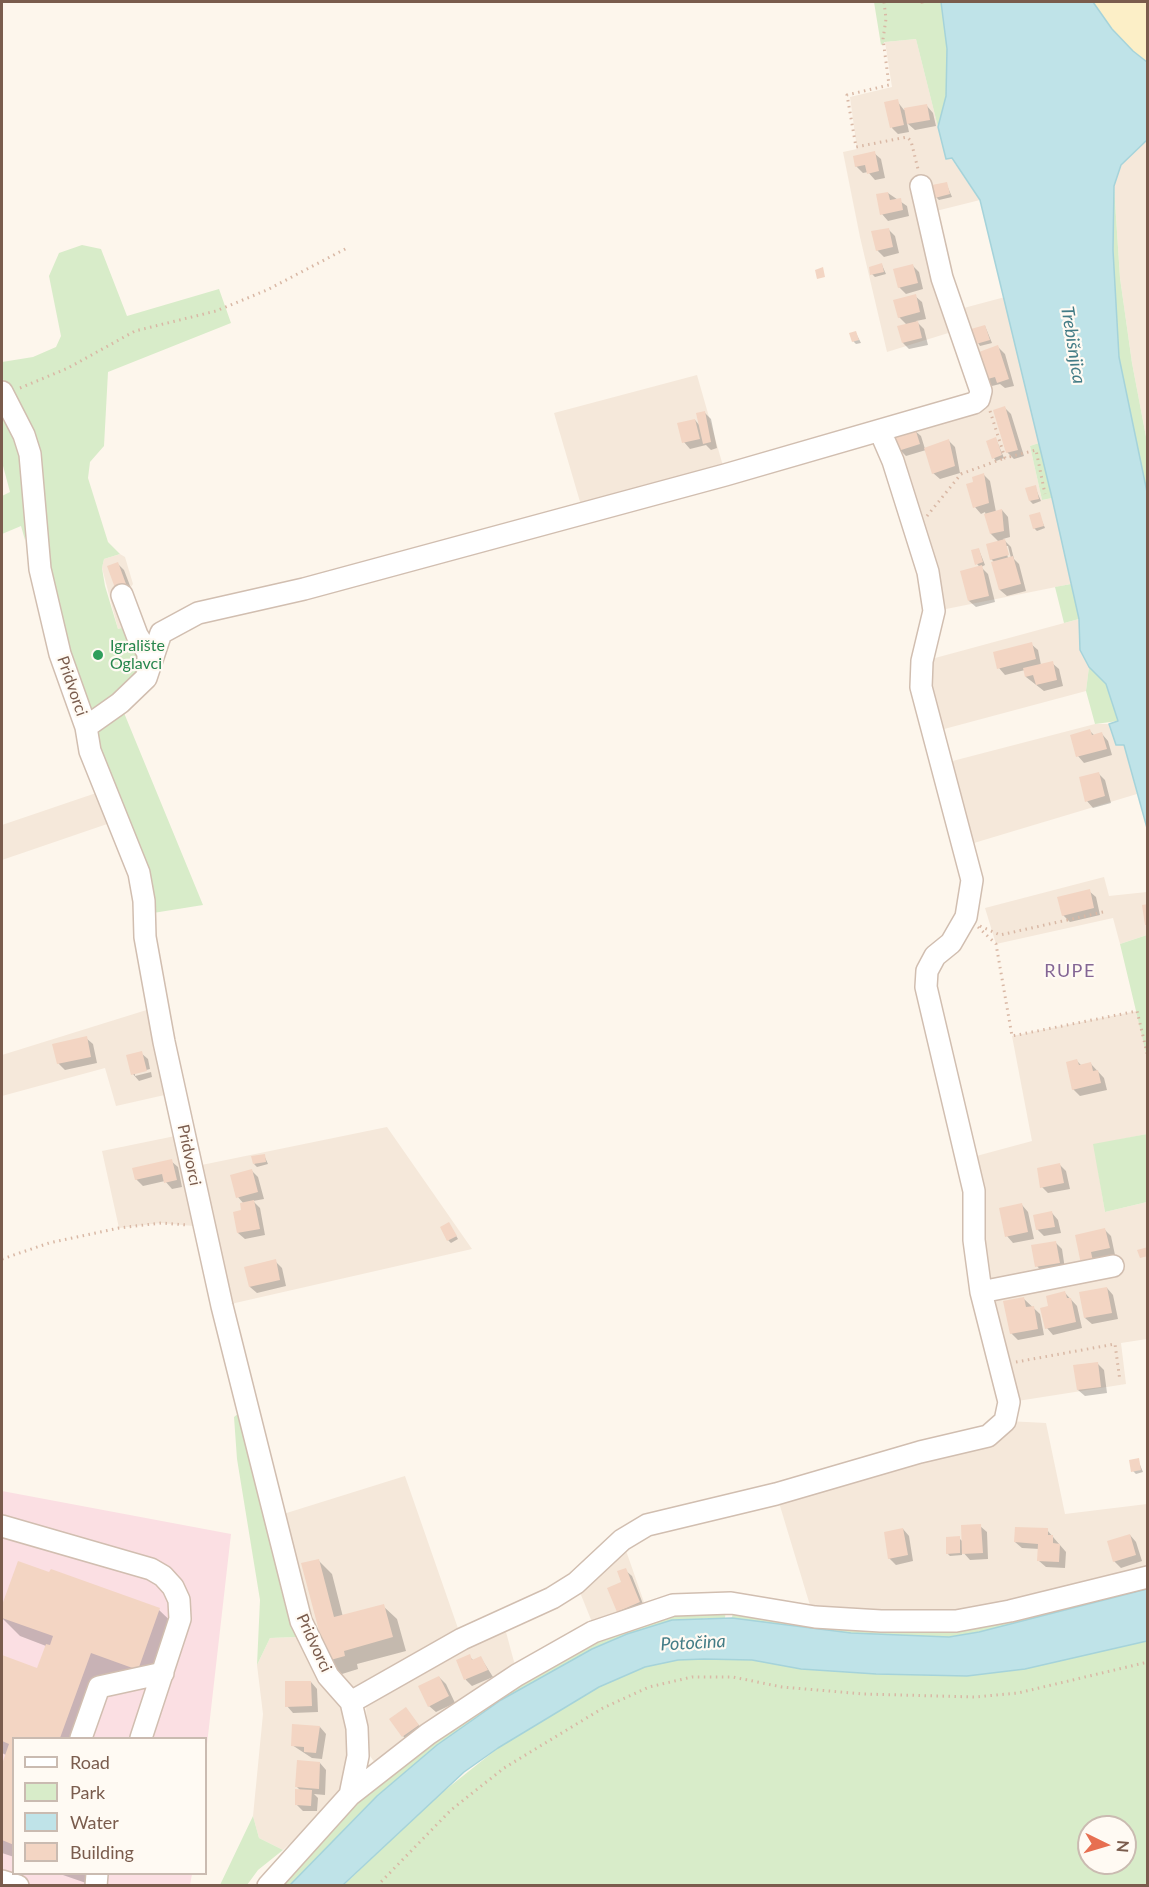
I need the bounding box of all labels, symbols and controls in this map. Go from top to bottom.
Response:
water label: Trebišnjica [1056,305,1090,385]
place label: Igralište Oglavci [110,636,165,674]
marker: Igralište Oglavci [91,648,105,662]
street label: Pridvorci [53,653,91,719]
district label: RUPE [1044,960,1096,982]
street label: Pridvorci [173,1123,205,1187]
street label: Pridvorci [292,1611,336,1675]
water label: Potočina [660,1631,726,1655]
legend [12,1737,207,1875]
text: Road [70,1751,110,1773]
text: Park [70,1781,105,1803]
text: Water [70,1811,119,1833]
north arrow [1077,1815,1137,1875]
text: N [1113,1839,1133,1853]
text: Building [70,1841,134,1863]

